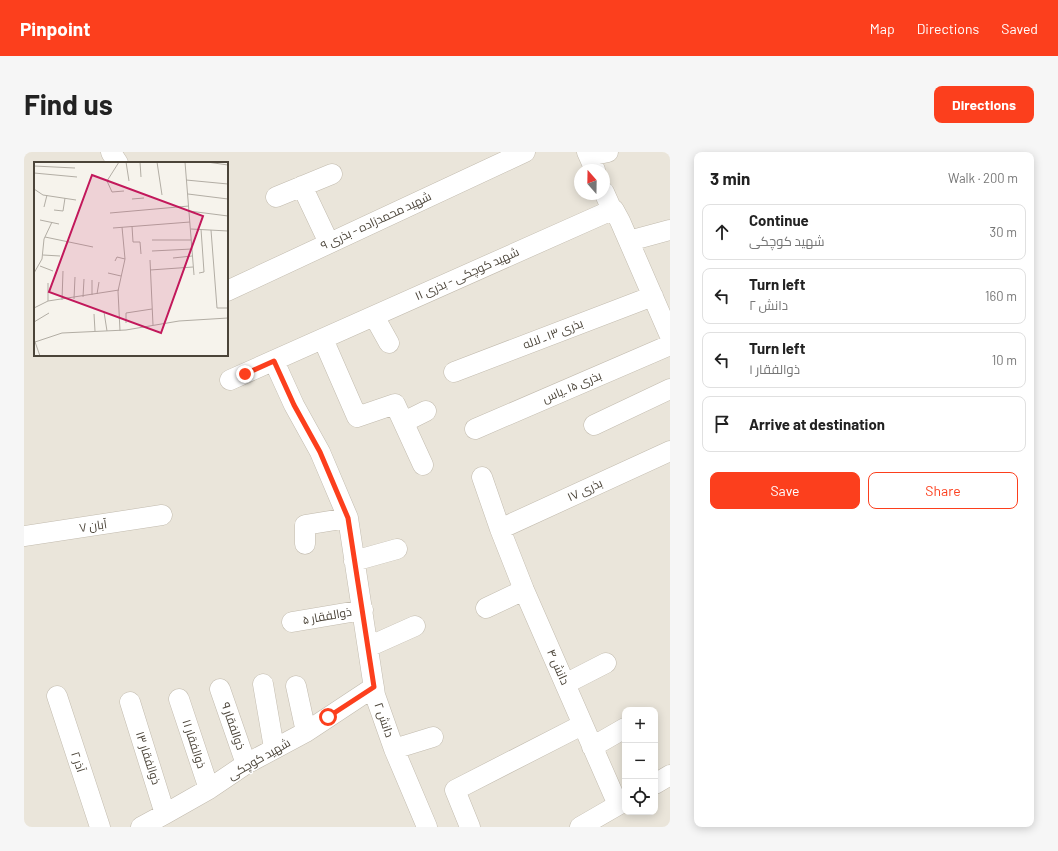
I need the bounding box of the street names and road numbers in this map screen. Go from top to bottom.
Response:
street label: شهید محمدزاده - بذری ۹ [318,188,434,253]
street label: شهید کوچکی - بذری ۱۱ [412,244,522,305]
street label: بذری ۱۳ ـ لاله [520,315,585,352]
street label: بذری ۱۵ ـ‌یاس [540,367,604,406]
street label: بذری ۱۷ [565,475,605,504]
street label: آبان ۷ [78,516,109,535]
street label: ذوالفقار ۵ [301,604,353,627]
street label: دانش ۴ [544,647,573,687]
street label: ذوالفقار ۹ [218,700,249,752]
street label: دانش ۲ [372,700,397,739]
street label: ذوالفقار ۱۱ [180,717,210,770]
street label: ذوالفقار ۱۳ [133,729,164,787]
street label: شهید کوچکی [225,735,294,784]
street label: آذر ۲ [68,750,89,775]

